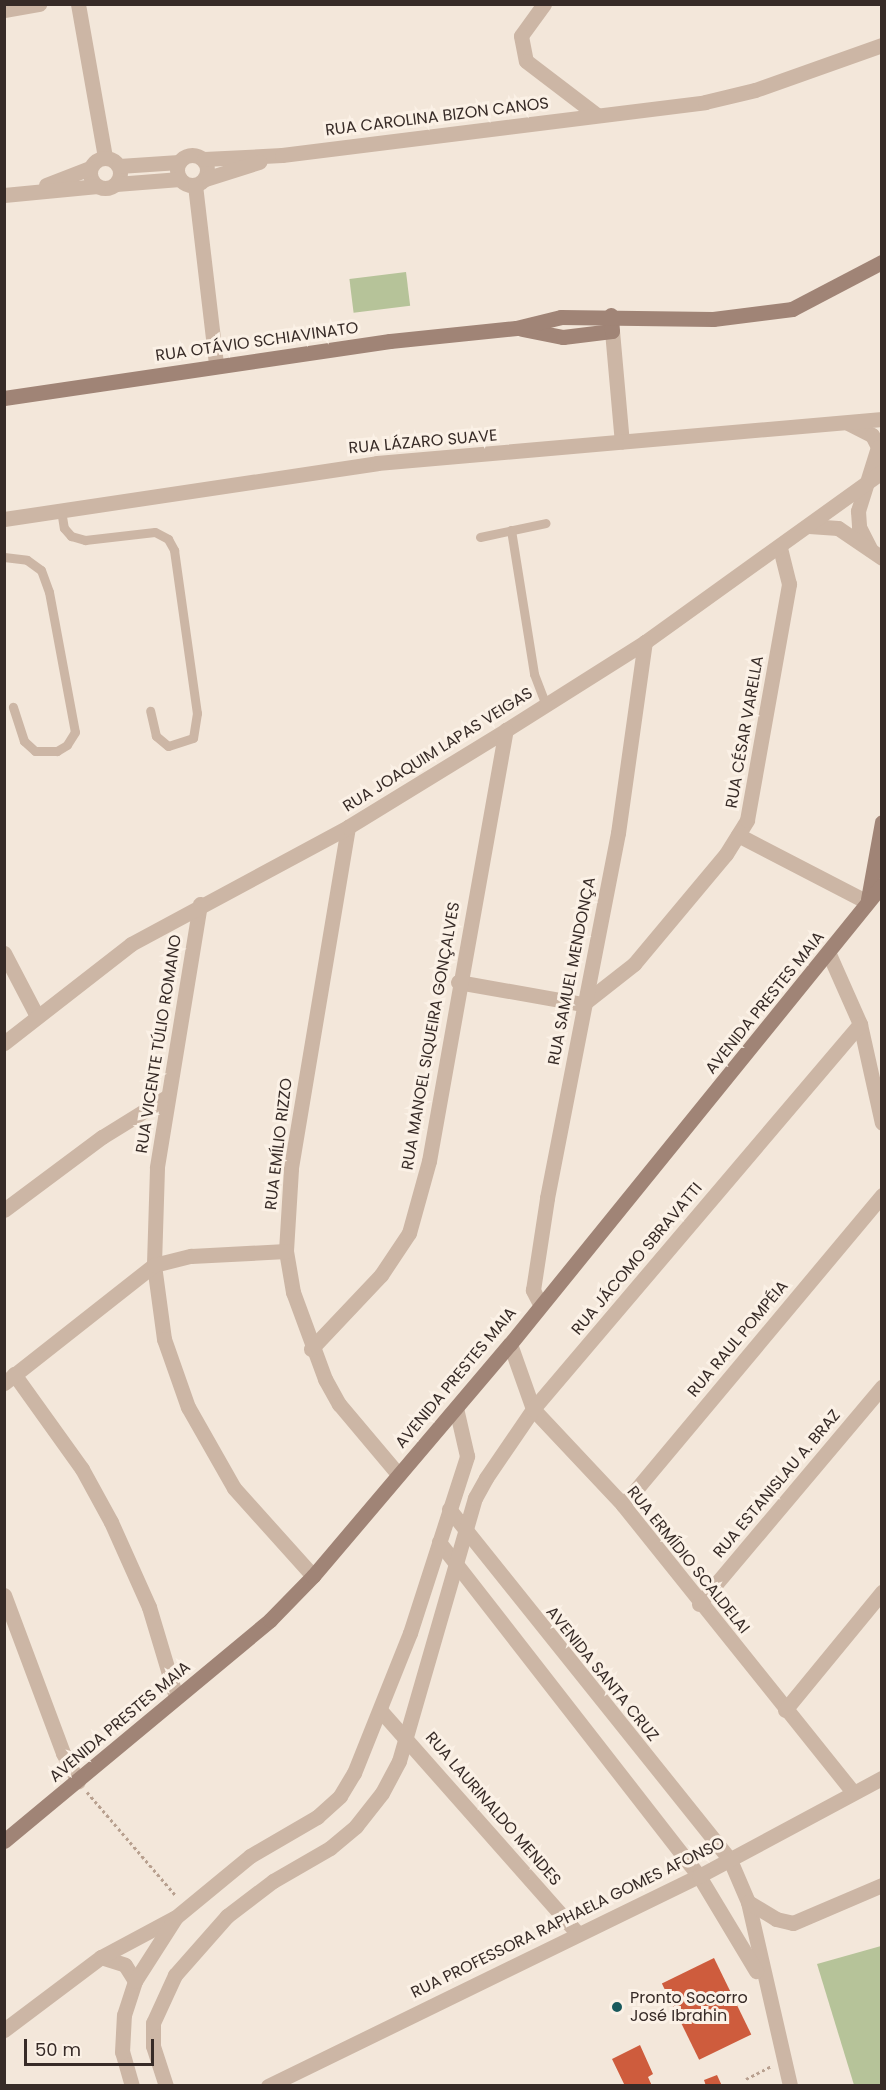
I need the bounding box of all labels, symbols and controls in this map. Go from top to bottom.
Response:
street label: RUA CAROLINA BIZON CANOS [324,94,550,140]
street label: RUA OTÁVIO SCHIAVINATO [154,318,360,366]
street label: RUA LÁZARO SUAVE [348,426,498,458]
street label: RUA CÉSAR VARELLA [722,654,768,810]
street label: RUA JOAQUIM LAPAS VEIGAS [340,684,536,816]
street label: RUA SAMUEL MENDONÇA [544,875,600,1067]
street label: RUA MANOEL SIQUEIRA GONÇALVES [398,901,464,1171]
street label: AVENIDA PRESTES MAIA [702,928,828,1078]
street label: RUA VICENTE TÚLIO ROMANO [132,933,186,1155]
street label: RUA EMÍLIO RIZZO [261,1077,297,1211]
street label: RUA JÁCOMO SBRAVATTI [568,1179,706,1339]
street label: RUA RAUL POMPÉIA [684,1277,792,1401]
street label: AVENIDA PRESTES MAIA [392,1304,520,1452]
street label: RUA ESTANISLAU A. BRAZ [709,1406,845,1562]
street label: RUA ERMÍDIO SCALDELAI [623,1482,753,1638]
street label: AVENIDA SANTA CRUZ [542,1603,662,1745]
street label: AVENIDA PRESTES MAIA [46,1658,194,1786]
street label: RUA LAURINALDO MENDES [421,1728,565,1890]
street label: RUA PROFESSORA RAPHAELA GOMES AFONSO [408,1833,728,2003]
place label: Pronto Socorro José Ibrahin [630,1988,748,2026]
marker: Pronto Socorro José Ibrahin [608,1998,626,2016]
scale bar [27,2027,158,2065]
text: 50 m [35,2037,81,2062]

